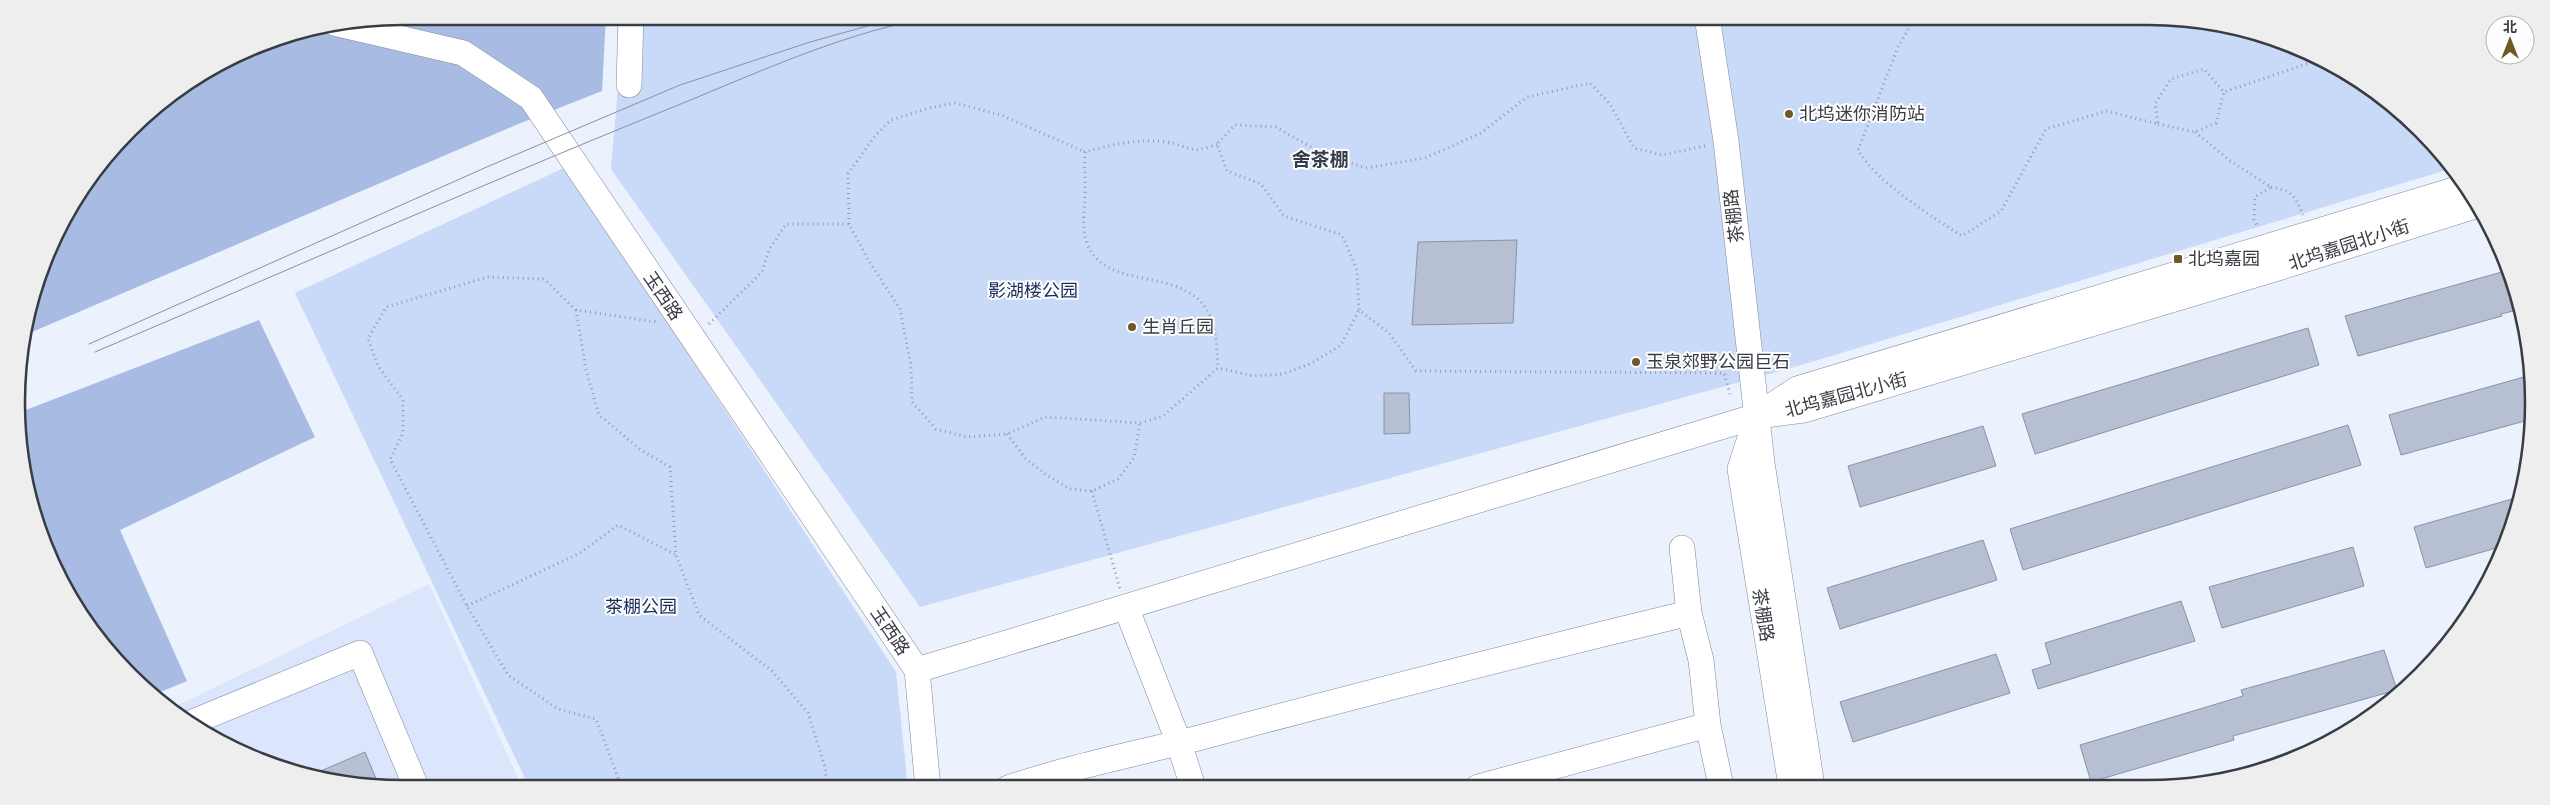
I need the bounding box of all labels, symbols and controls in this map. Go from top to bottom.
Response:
north arrow [2485,15,2535,65]
text: 北 [2503,19,2517,36]
place label: 北坞迷你消防站 [1799,103,1925,125]
marker: 北坞迷你消防站 [1783,108,1795,120]
district label: 舍茶棚 [1291,149,1349,171]
street label: 茶棚路 [1720,188,1748,244]
street label: 北坞嘉园北小街 [2286,215,2412,275]
place label: 北坞嘉园 [2188,248,2260,270]
marker: 北坞嘉园 [2172,253,2184,265]
street label: 玉西路 [639,267,687,325]
park label: 影湖楼公园 [988,280,1078,302]
place label: 生肖丘园 [1142,316,1214,338]
marker: 生肖丘园 [1126,321,1138,333]
place label: 玉泉郊野公园巨石 [1646,351,1790,373]
marker: 玉泉郊野公园巨石 [1630,356,1642,368]
street label: 北坞嘉园北小街 [1782,368,1910,422]
street label: 茶棚路 [1748,587,1778,643]
park label: 茶棚公园 [605,596,677,618]
street label: 玉西路 [866,602,914,660]

